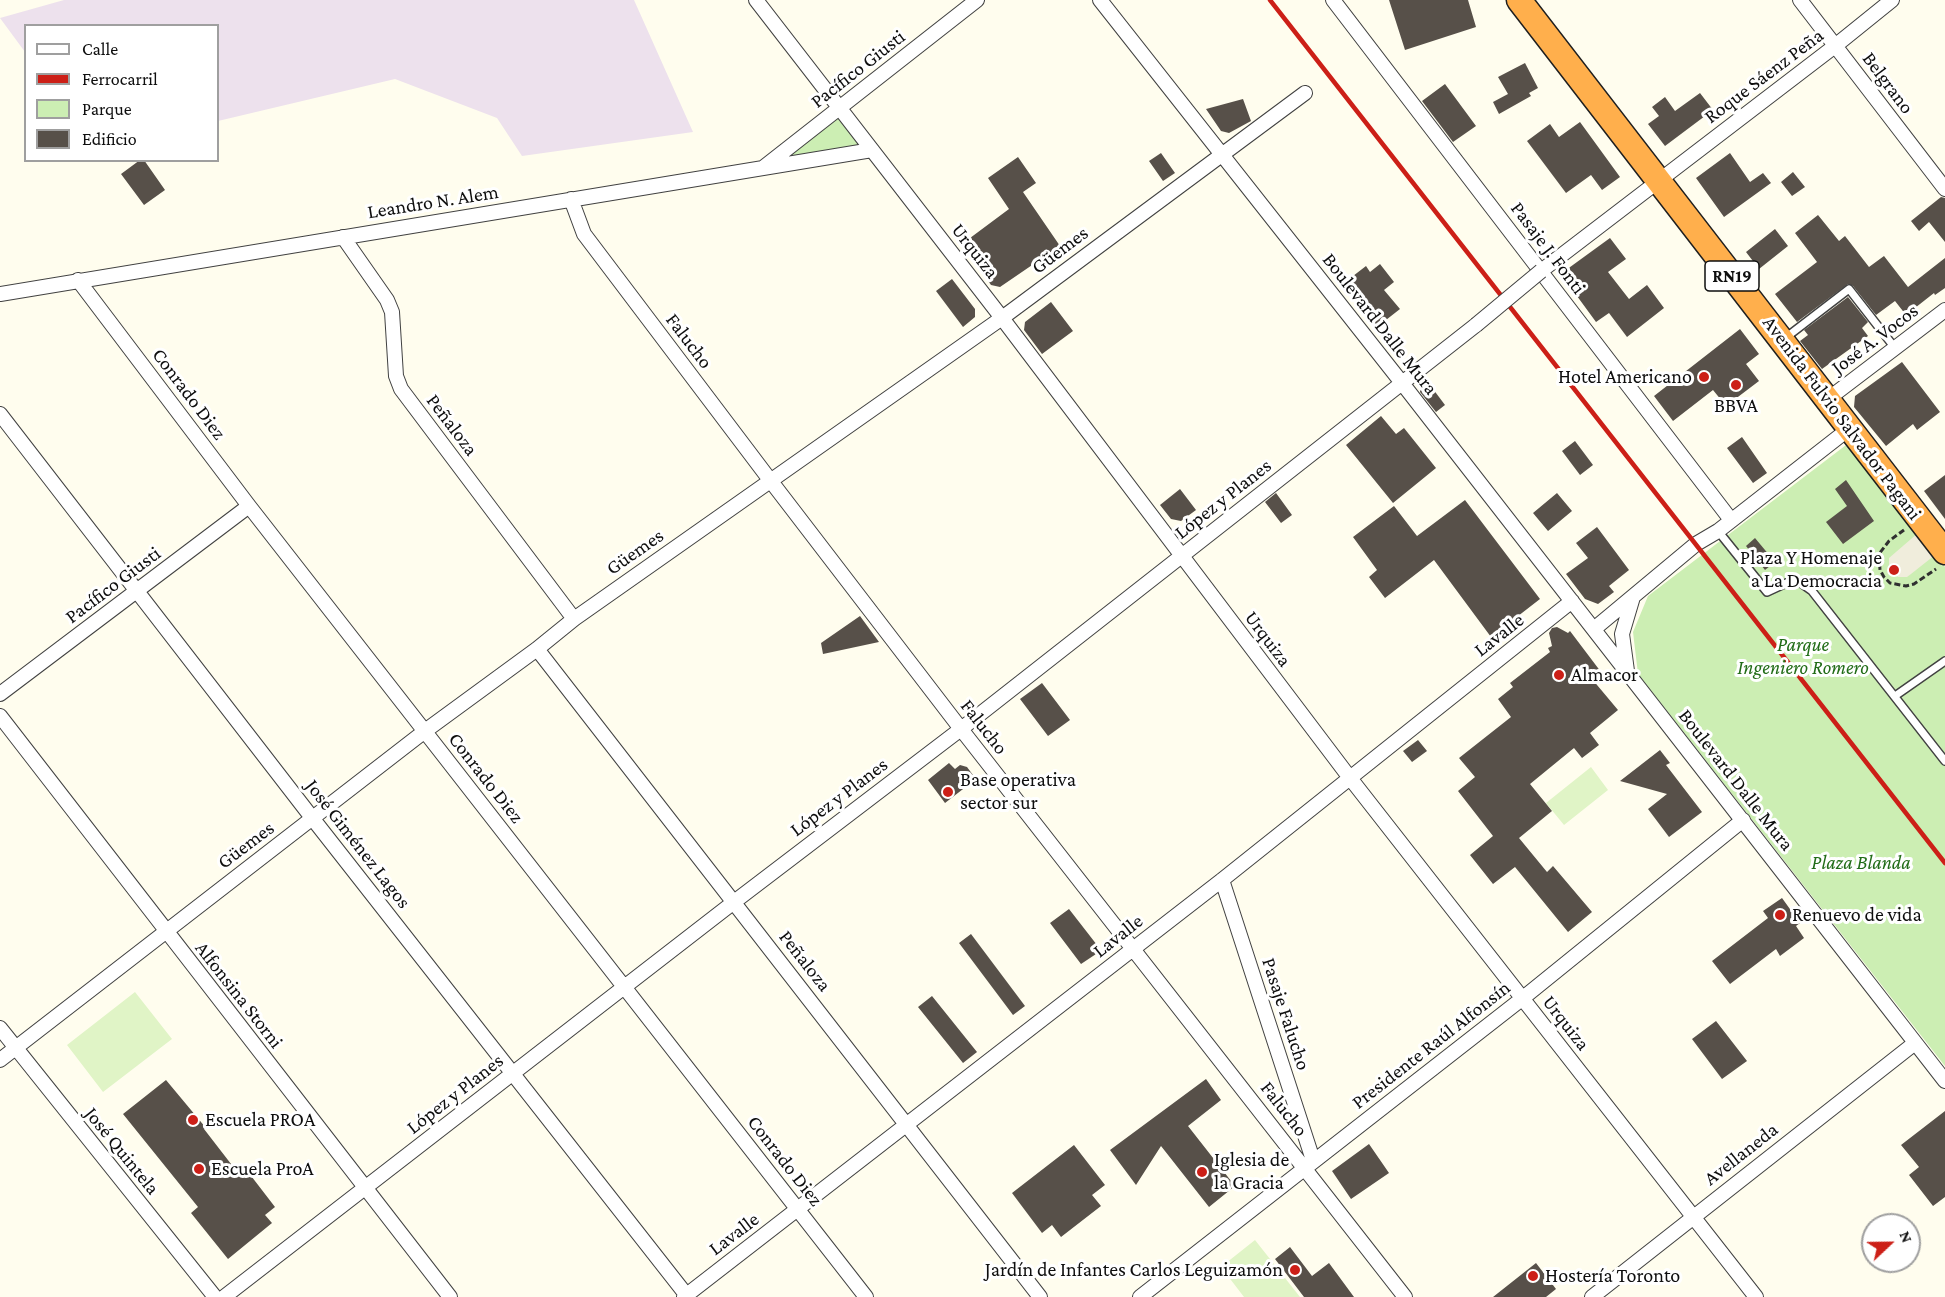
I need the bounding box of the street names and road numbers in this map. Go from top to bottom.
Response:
street label: Roque Sáenz Peña [1700,23,1828,129]
street label: Pacífico Giusti [806,25,910,113]
street label: Belgrano [1857,47,1919,119]
street label: Leandro N. Alem [366,180,500,224]
street label: Pasaje J. Fonti [1505,197,1591,299]
street label: Urquiza [946,219,1004,283]
street label: Güemes [1027,221,1093,279]
street label: Boulevard Dalle Mura [1317,248,1443,400]
road number: RN19 [1705,261,1759,291]
street label: José A. Vocos [1827,299,1923,379]
street label: Falucho [660,308,718,374]
street label: Avenida Fulvio Salvador Pagani [1757,311,1927,525]
street label: Conrado Diez [147,344,231,444]
street label: Peñaloza [421,389,483,461]
street label: López y Planes [1170,454,1276,544]
street label: Güemes [602,524,668,580]
street label: Pacífico Giusti [61,541,165,629]
street label: Urquiza [1239,606,1297,672]
street label: Lavalle [1469,608,1529,662]
street label: Falucho [955,695,1013,759]
street label: Boulevard Dalle Mura [1673,704,1799,856]
street label: Conrado Diez [443,728,529,828]
street label: López y Planes [785,752,893,842]
street label: José Giménez Lagos [300,775,416,913]
street label: Güemes [213,816,279,874]
street label: Lavalle [1088,909,1148,963]
street label: Peñaloza [774,926,836,996]
street label: Alfonsina Storni [190,937,288,1053]
street label: Pasaje Falucho [1257,955,1315,1073]
street label: Presidente Raúl Alfonsín [1347,976,1515,1114]
street label: Urquiza [1537,991,1595,1055]
street label: López y Planes [402,1049,508,1139]
street label: Falucho [1255,1077,1313,1141]
street label: José Quintela [79,1102,165,1200]
street label: Conrado Diez [742,1111,828,1211]
street label: Avellaneda [1699,1118,1783,1190]
street label: Lavalle [704,1207,764,1261]

